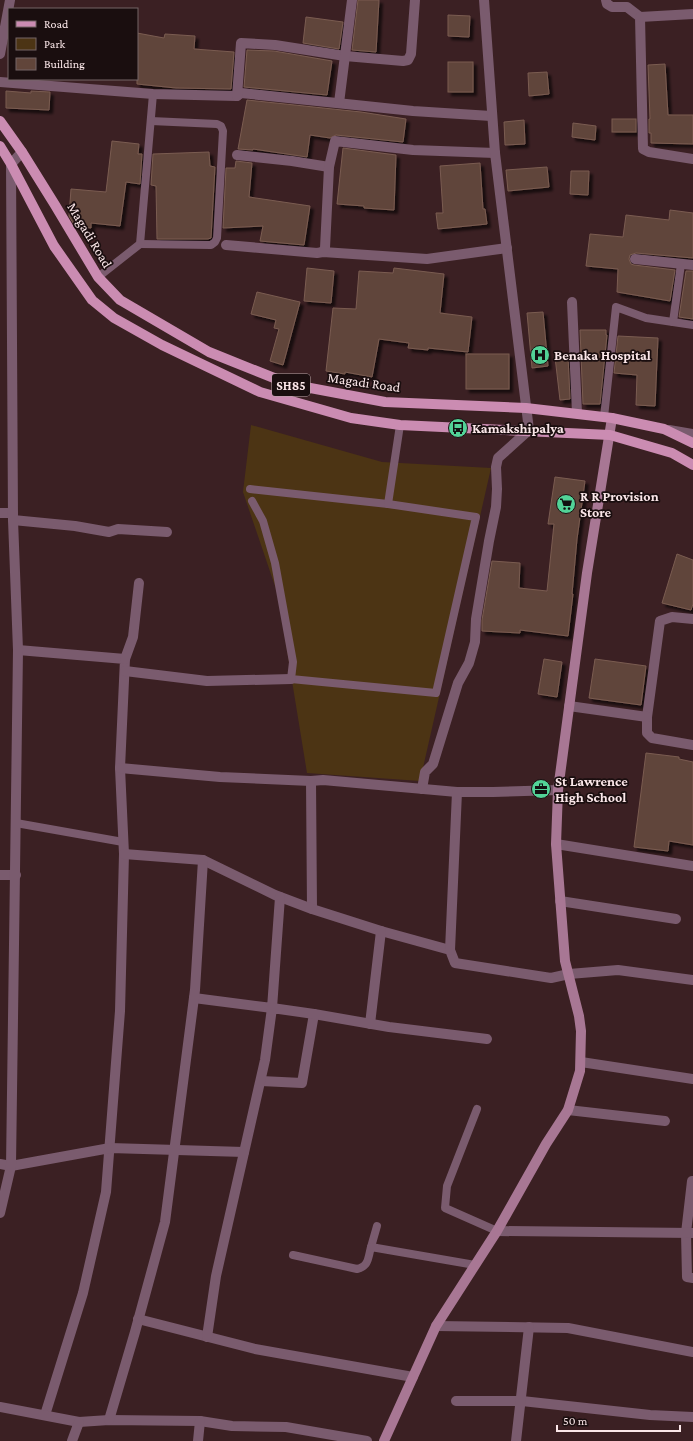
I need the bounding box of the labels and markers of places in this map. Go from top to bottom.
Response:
hospital icon: Benaka Hospital [529,344,551,366]
place label: Benaka Hospital [554,347,651,363]
bus stop icon: Kamakshipalya [447,417,469,439]
place label: Kamakshipalya [472,420,564,436]
place label: R R Provision Store [580,488,659,520]
supermarket icon: R R Provision Store [555,493,577,515]
place label: St Lawrence High School [555,773,628,805]
office icon: St Lawrence High School [530,778,552,800]

